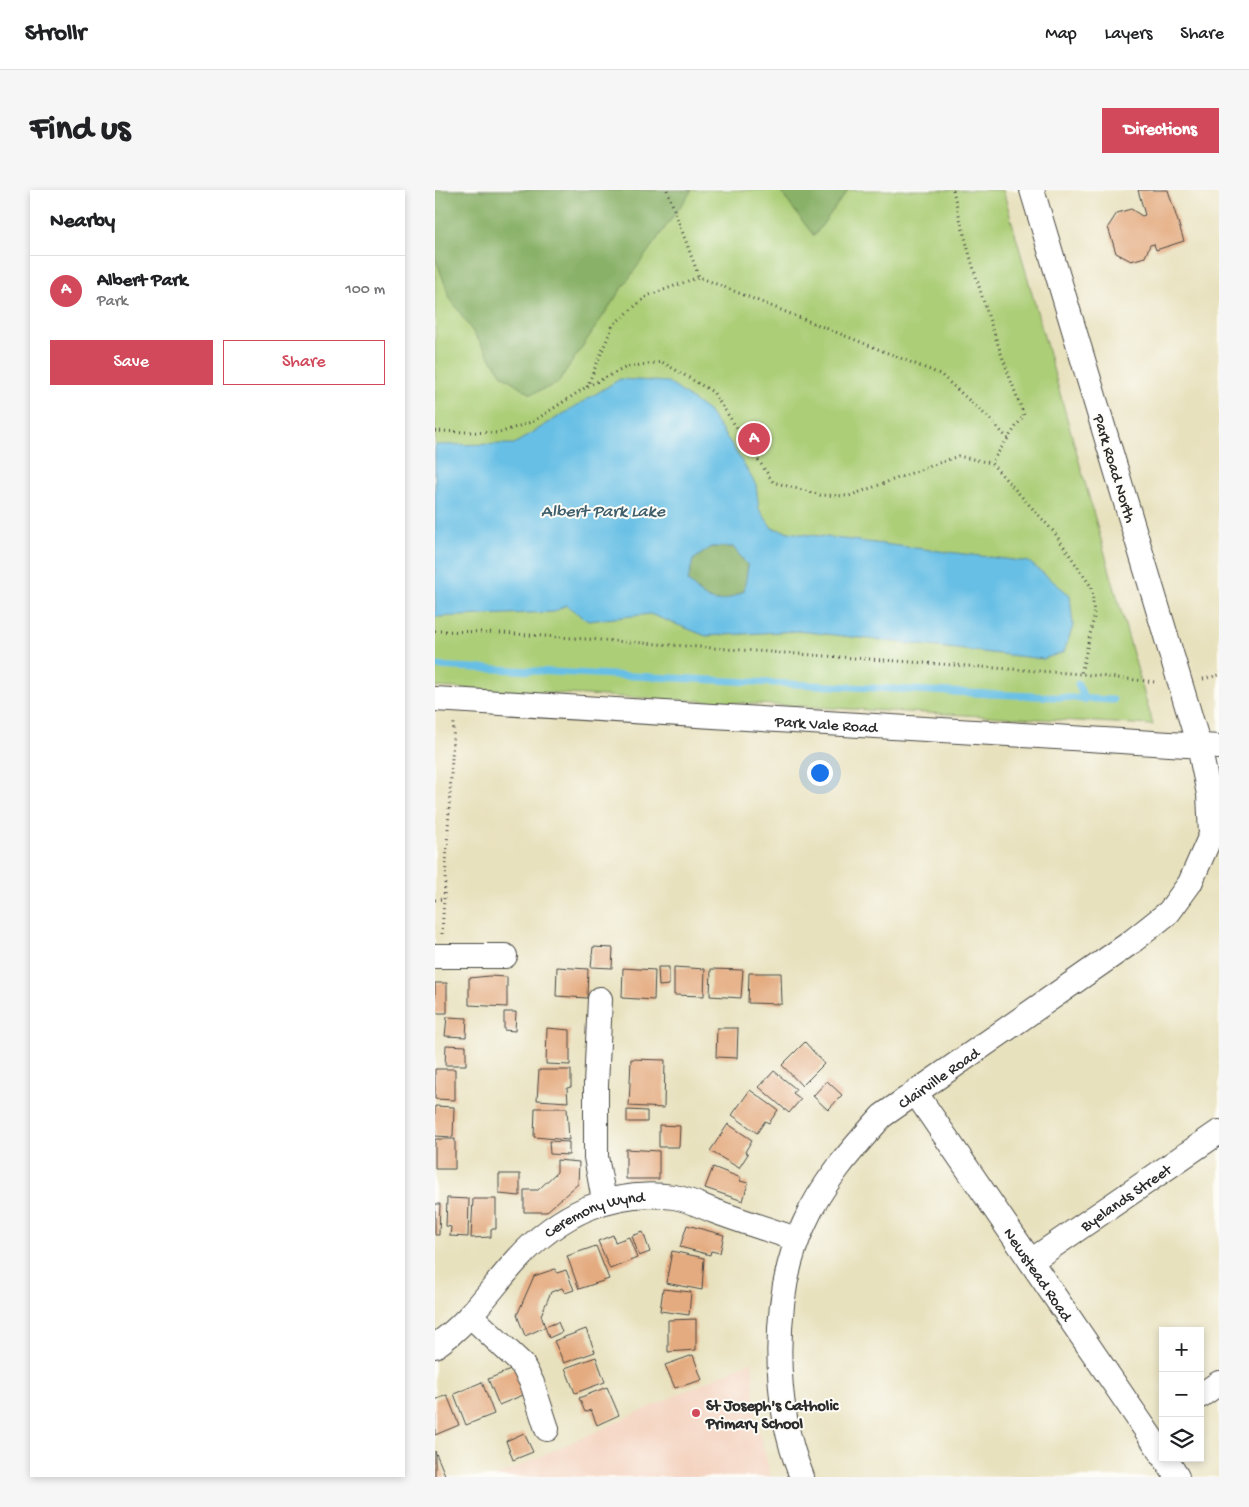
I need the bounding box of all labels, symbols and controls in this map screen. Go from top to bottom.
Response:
text: Strollr [25,20,86,49]
text: Map [1045,24,1077,45]
text: Layers [1105,24,1152,45]
text: Share [1180,24,1224,45]
button: Directions [1102,108,1219,153]
text: Find us [30,110,130,151]
text: Nearby [50,210,115,235]
text: Albert Park [97,270,187,293]
text: A [61,281,71,300]
text: 100 m [345,281,385,300]
text: Park [97,293,128,312]
button: Save [50,340,213,385]
button: Share [223,340,385,385]
street label: Park Road North [1087,411,1138,526]
pin: A [738,420,770,458]
water label: Albert Park Lake [541,502,666,523]
street label: Park Vale Road [773,714,880,739]
your location [807,760,833,786]
street label: Clairville Road [896,1044,986,1115]
street label: Byelands Street [1077,1161,1177,1238]
street label: Ceremony Wynd [541,1189,647,1244]
street label: Newstead Road [998,1225,1076,1327]
map controls [1159,1327,1204,1462]
button: + [1159,1327,1204,1372]
button: − [1159,1372,1204,1417]
place label: St Joseph's Catholic Primary School [705,1398,840,1435]
marker: St Joseph's Catholic Primary School [690,1407,702,1419]
button: layers [1159,1417,1204,1462]

